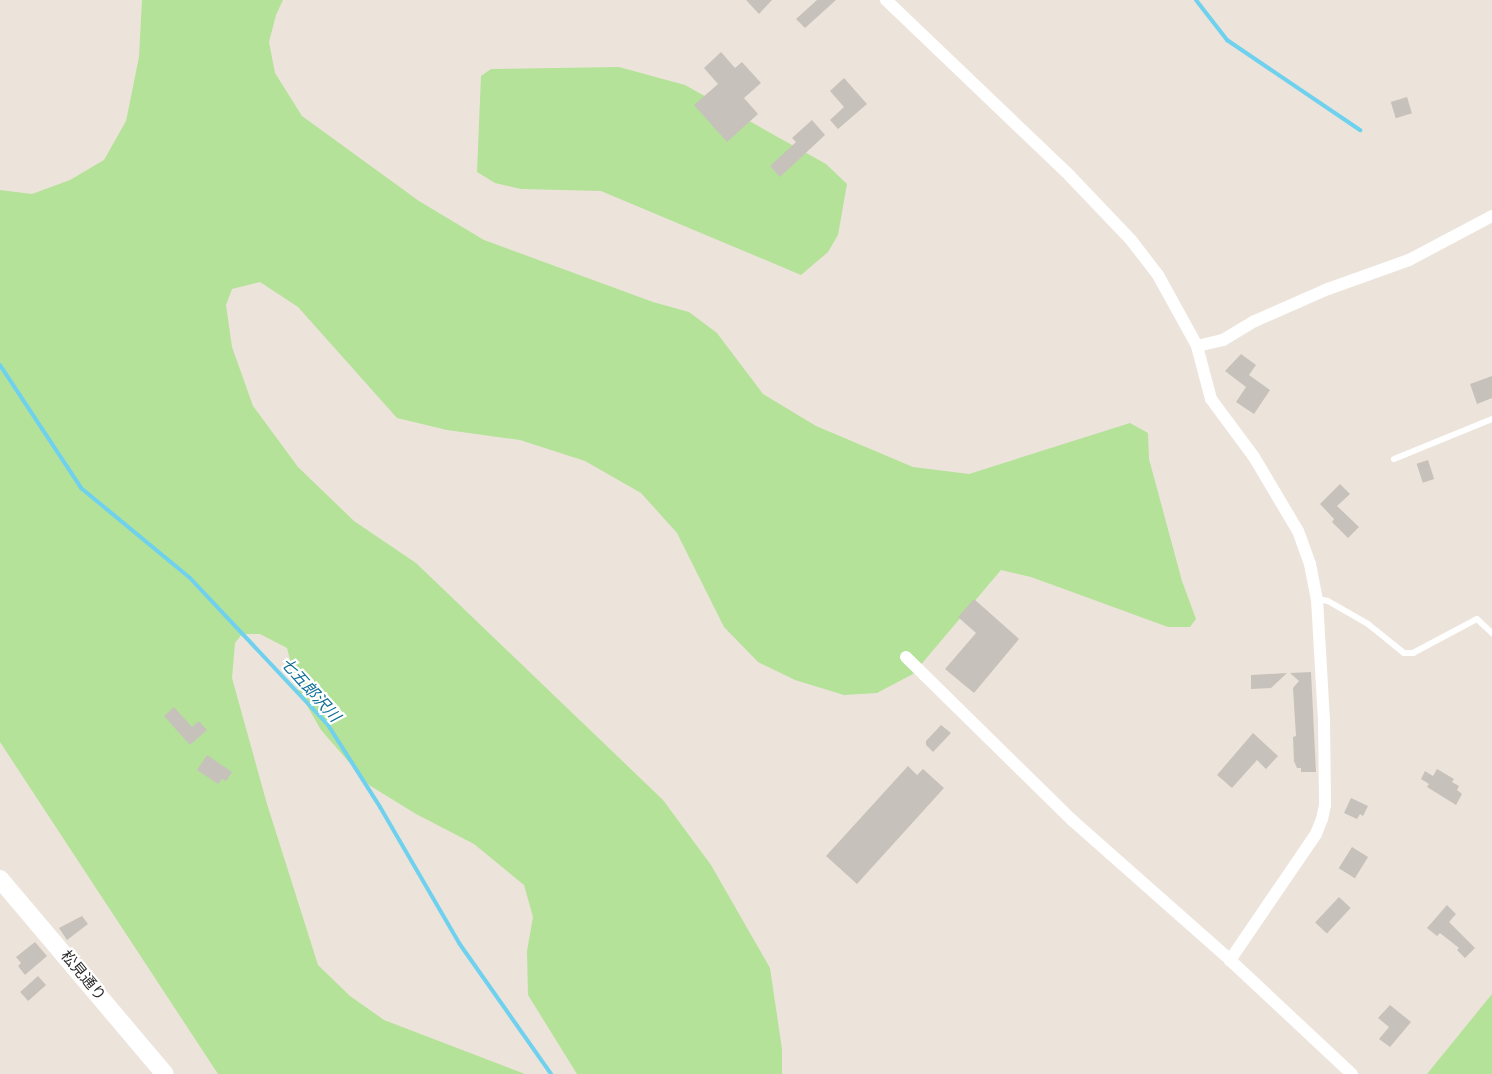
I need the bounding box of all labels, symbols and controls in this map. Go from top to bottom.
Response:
water label: 七五郎沢川 [276,654,344,726]
street label: 松見通り [57,947,109,1005]

